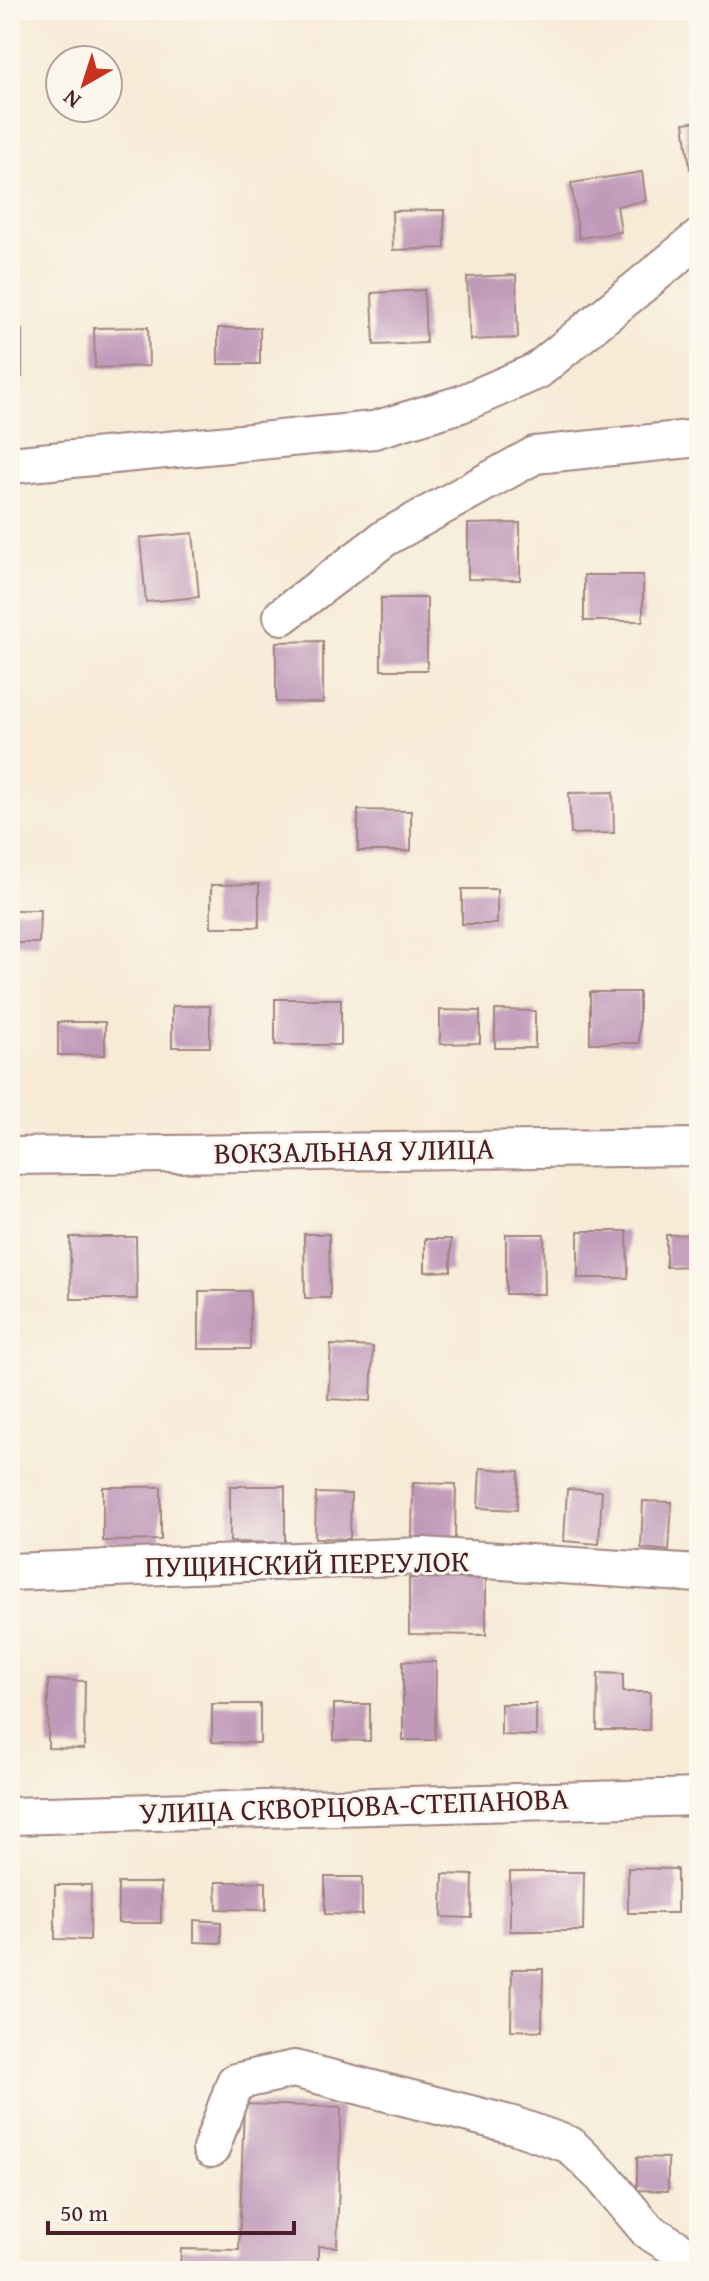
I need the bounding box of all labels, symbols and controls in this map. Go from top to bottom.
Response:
north arrow [44,44,124,124]
text: N [55,82,87,117]
street label: ВОКЗАЛЬНАЯ УЛИЦА [213,1126,495,1174]
street label: ПУЩИНСКИЙ ПЕРЕУЛОК [144,1538,470,1588]
street label: УЛИЦА СКВОРЦОВА-СТЕПАНОВА [138,1776,570,1834]
scale bar [48,2185,294,2235]
text: 50 m [60,2195,108,2230]

